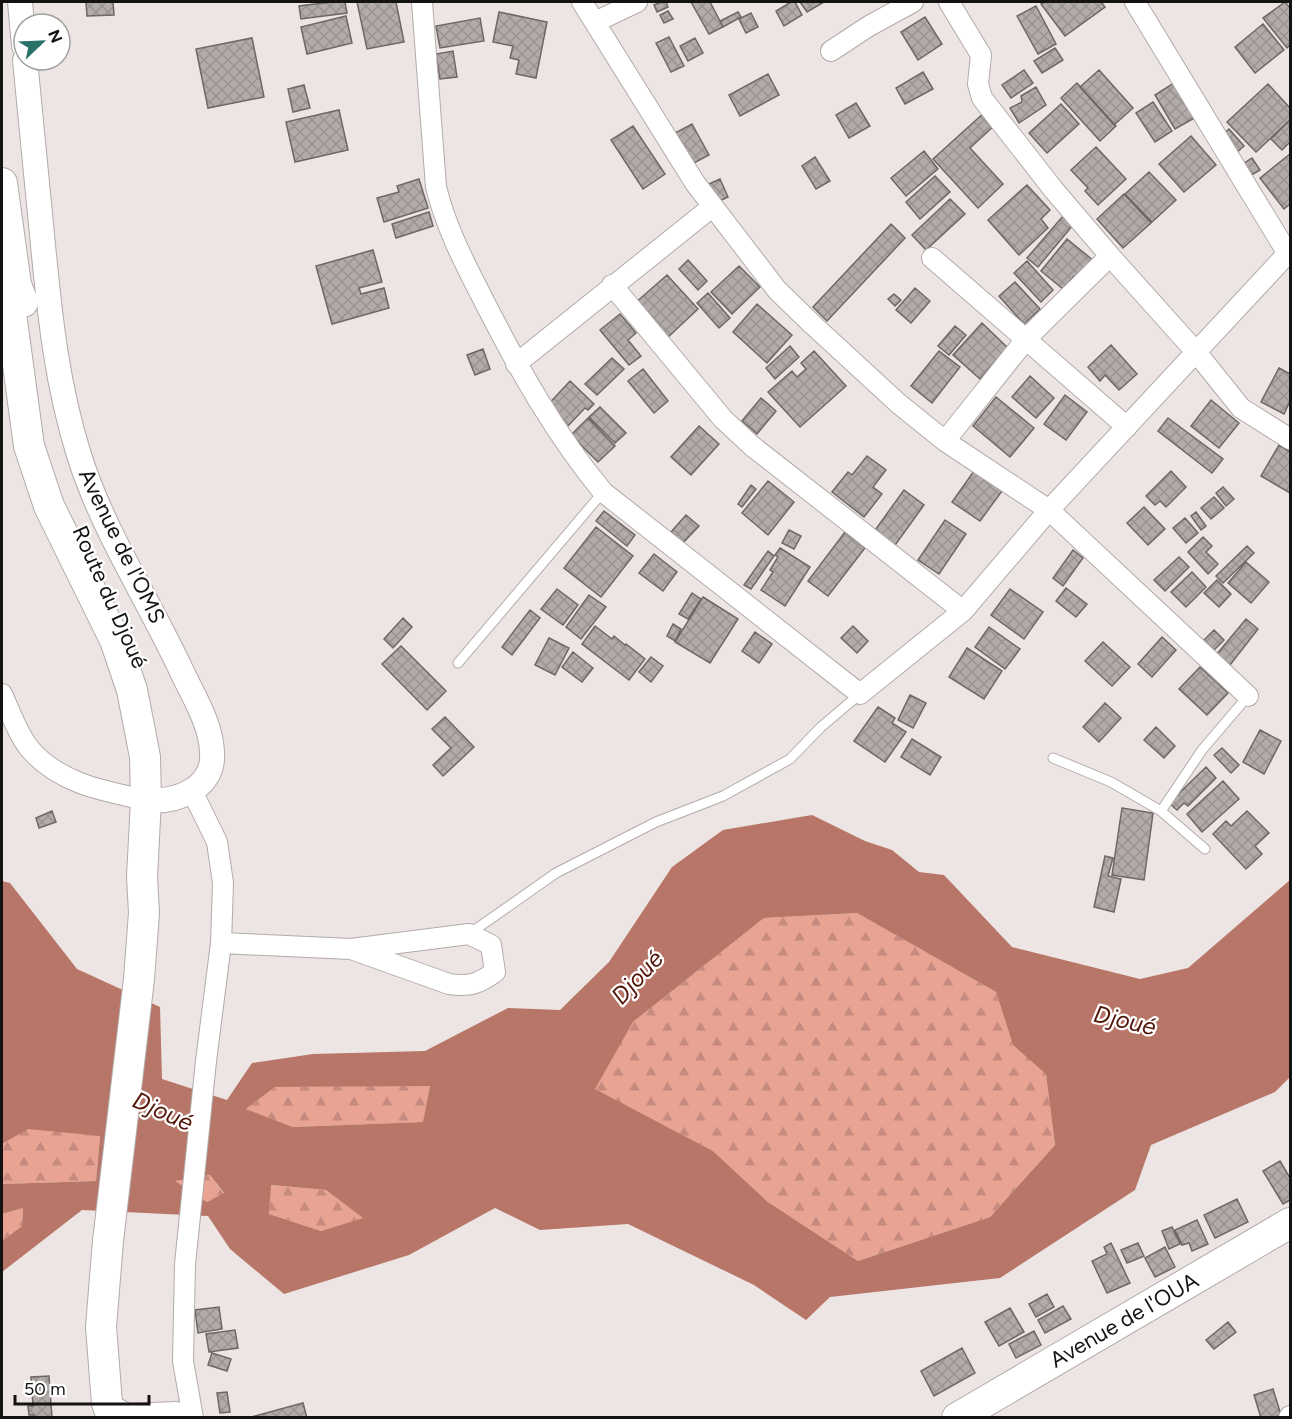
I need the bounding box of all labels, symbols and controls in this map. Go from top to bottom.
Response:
north arrow [12,12,72,72]
text: N [44,27,67,46]
street label: Avenue de l'OMS [73,464,171,628]
street label: Route du Djoué [67,522,153,672]
water label: Djoué [605,944,669,1010]
water label: Djoué [1091,999,1159,1041]
water label: Djoué [128,1085,198,1137]
street label: Avenue de l'OUA [1045,1267,1203,1373]
scale bar [15,1368,148,1406]
text: 50 m [24,1378,66,1400]

